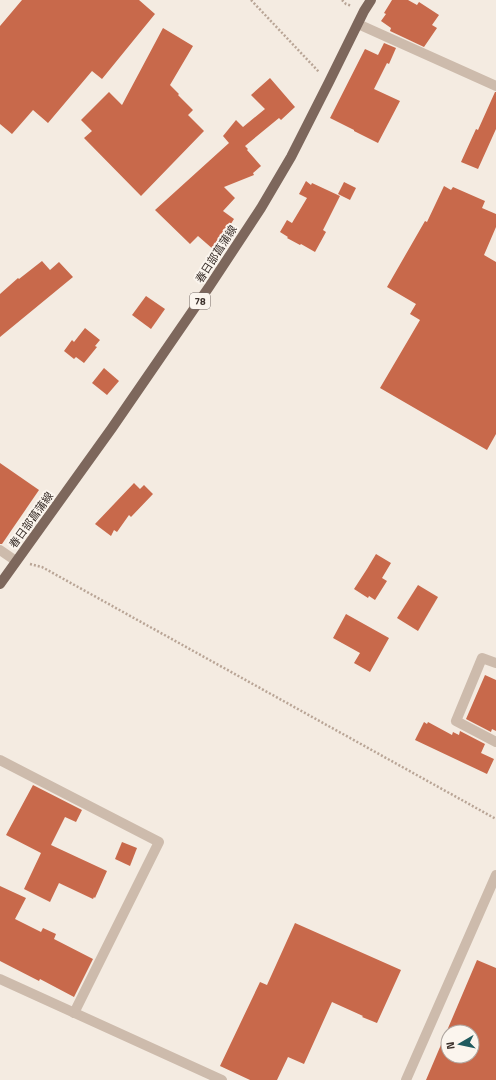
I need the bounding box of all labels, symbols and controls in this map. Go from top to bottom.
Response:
street label: 春日部菖蒲線 [191,222,241,286]
road number: 78 [190,293,210,309]
street label: 春日部菖蒲線 [5,489,57,551]
north arrow [440,1024,480,1064]
text: N [442,1041,459,1051]

